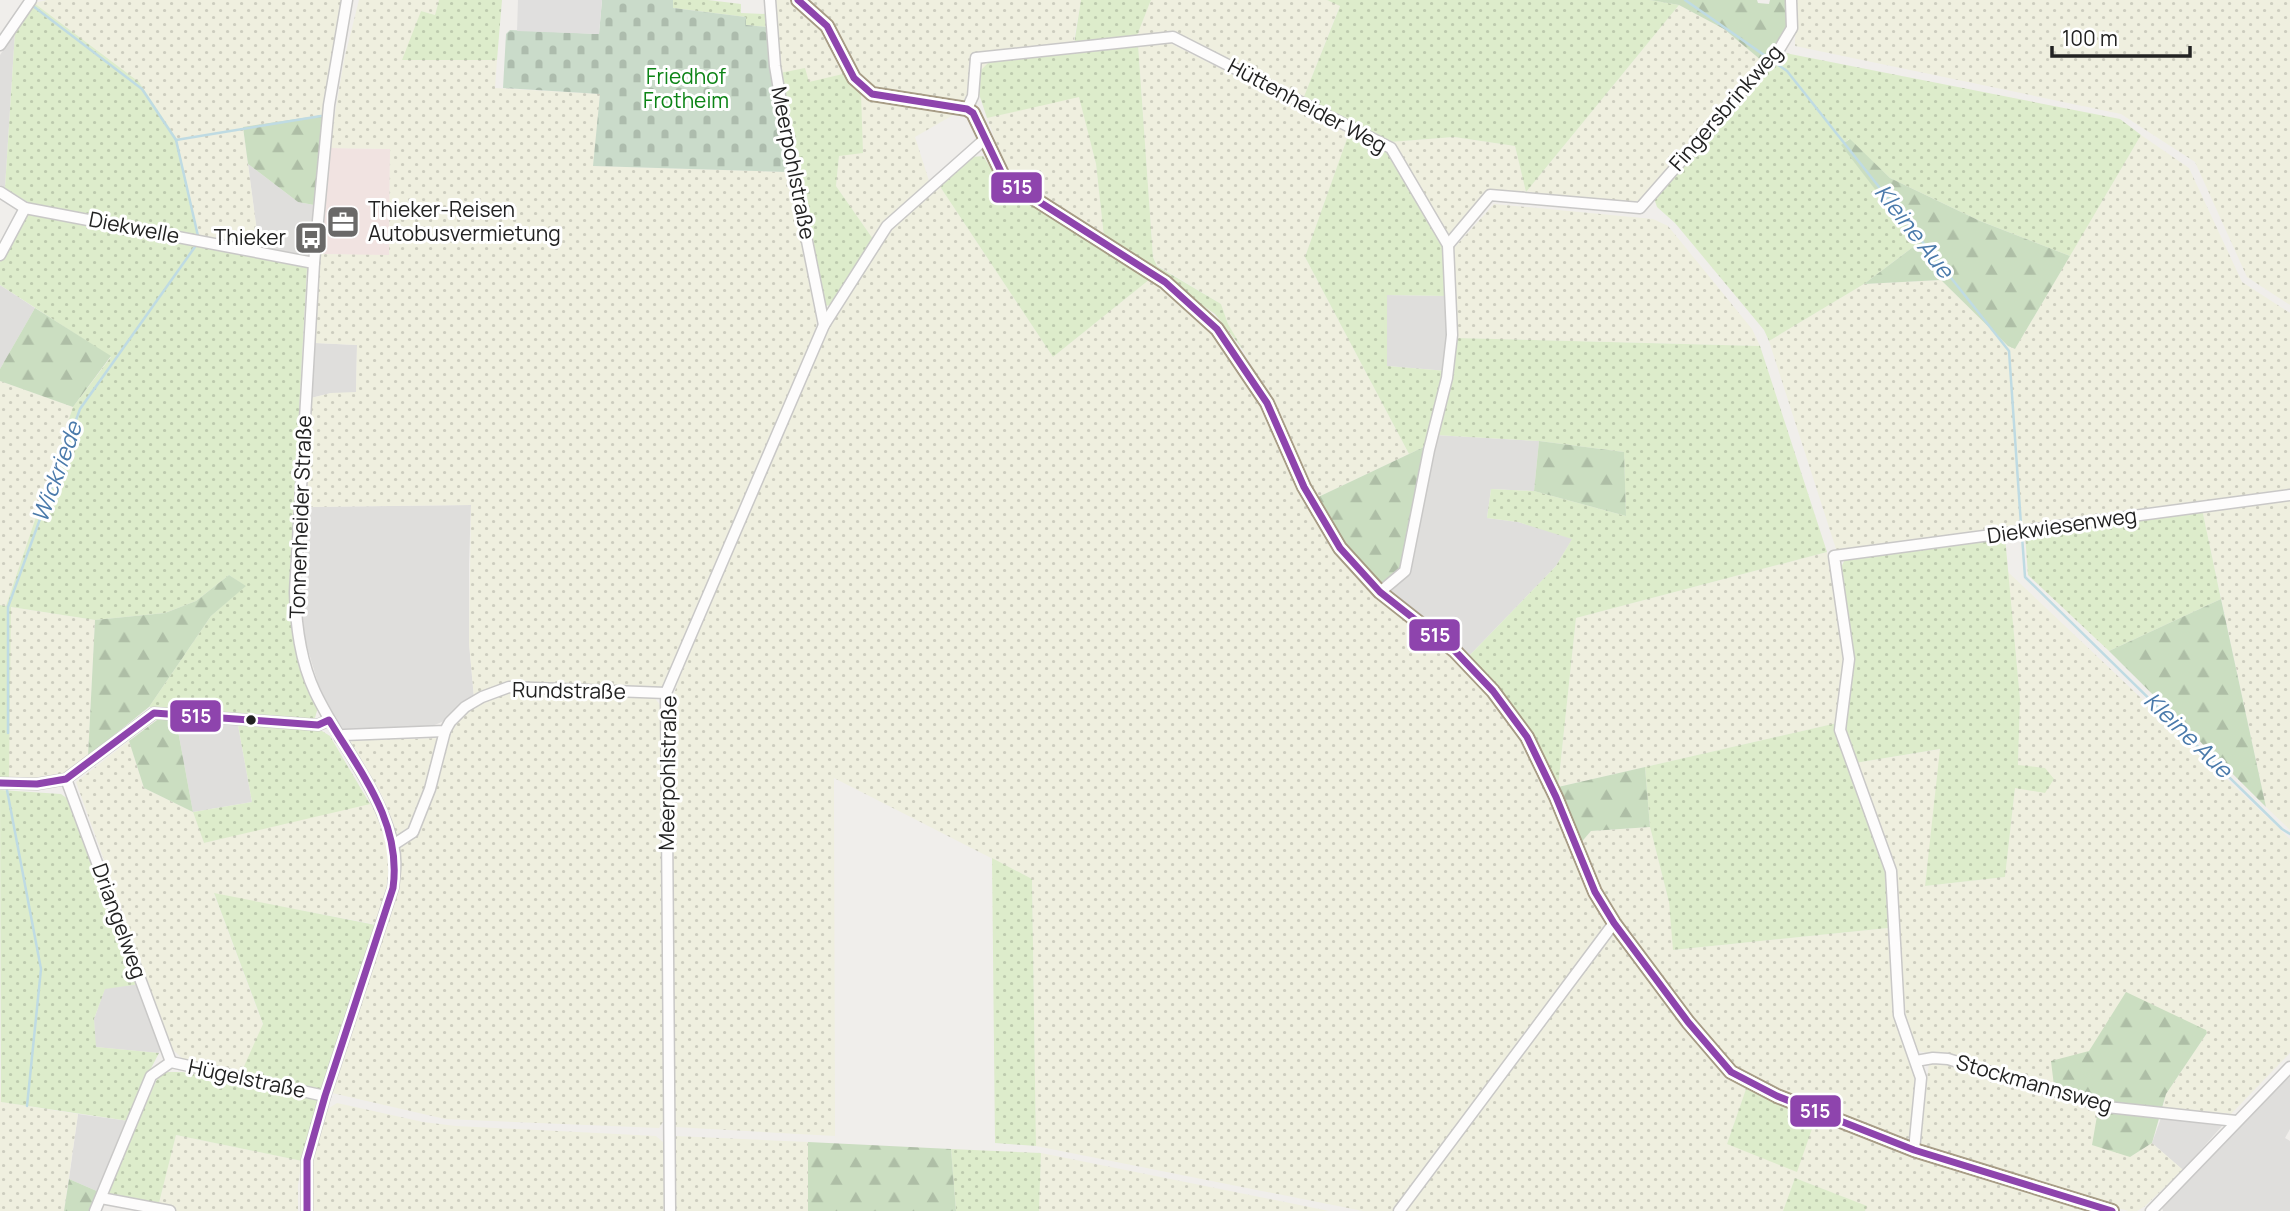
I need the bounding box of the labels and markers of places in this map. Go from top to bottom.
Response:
place label: Thieker-Reisen Autobusvermietung [368,195,561,247]
office icon: Thieker-Reisen Autobusvermietung [324,203,362,241]
bus stop icon: Thieker [292,219,330,257]
place label: Thieker [214,223,286,251]
unlabelled marker [244,713,258,727]

